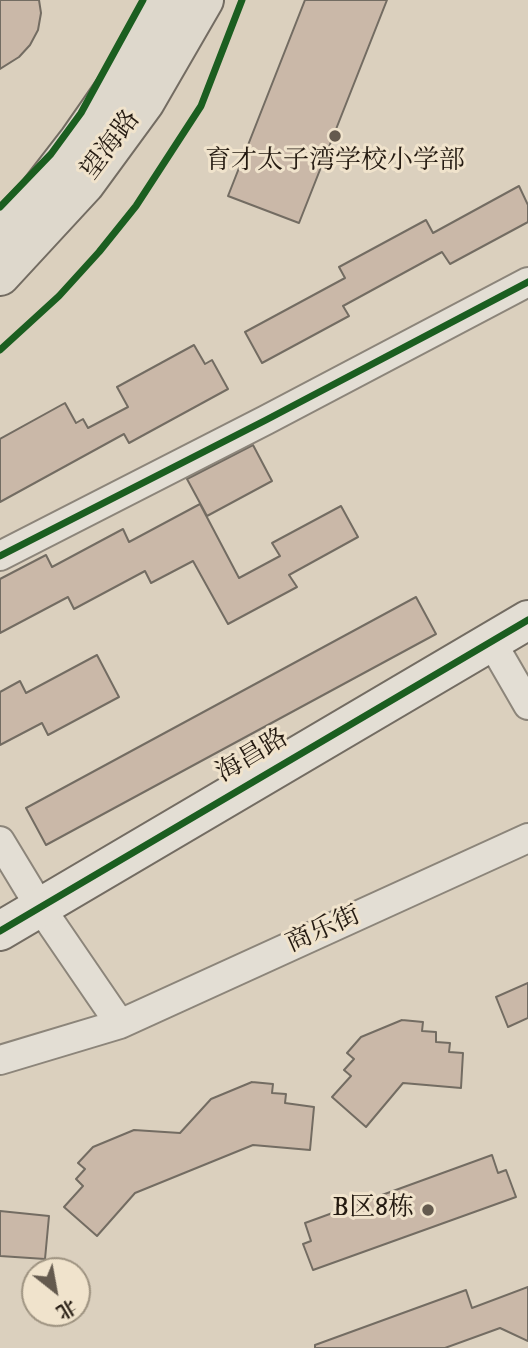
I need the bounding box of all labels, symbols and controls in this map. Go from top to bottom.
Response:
street label: 望海路 [76,105,148,187]
marker: 育才太子湾学校小学部 [327,128,343,144]
place label: 育才太子湾学校小学部 [205,147,465,179]
street label: 海昌路 [212,724,294,790]
street label: 商乐街 [282,901,366,961]
place label: B区8栋 [333,1194,414,1226]
marker: B区8栋 [420,1202,436,1218]
north arrow [21,1257,91,1327]
text: 北 [52,1294,80,1323]

